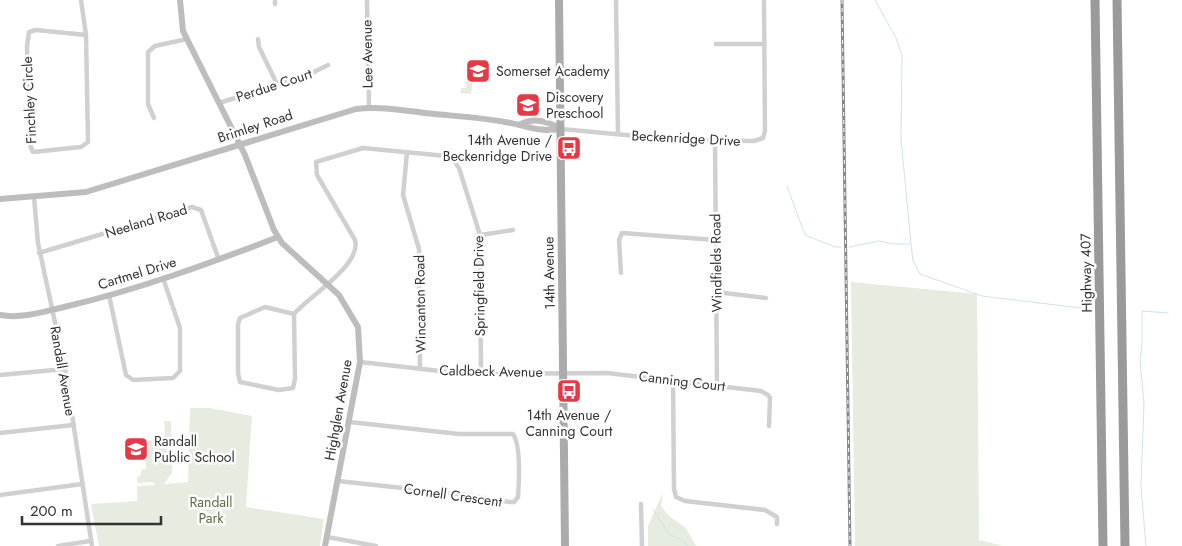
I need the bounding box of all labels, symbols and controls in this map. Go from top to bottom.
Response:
street label: Lee Avenue [356,20,378,88]
street label: Finchley Circle [17,56,41,144]
school or university icon: Somerset Academy [465,58,491,84]
place label: Somerset Academy [496,61,610,81]
street label: Perdue Court [233,63,315,107]
place label: Discovery Preschool [546,87,604,123]
school or university icon: Discovery Preschool [515,92,541,118]
street label: Brimley Road [215,104,295,148]
street label: Beckenridge Drive [631,125,741,151]
place label: 14th Avenue / Beckenridge Drive [443,130,552,166]
bus stop icon: 14th Avenue / Beckenridge Drive [556,135,582,161]
street label: Neeland Road [102,199,190,243]
street label: Windfields Road [705,213,727,313]
street label: Highway 407 [1075,233,1097,313]
street label: Springfield Drive [468,235,490,337]
street label: 14th Avenue [538,236,560,310]
street label: Cartmel Drive [95,252,179,294]
street label: Wincanton Road [409,255,431,353]
street label: Randall Avenue [45,325,81,417]
street label: Highglen Avenue [319,358,357,462]
street label: Caldbeck Avenue [439,360,543,382]
street label: Canning Court [638,366,727,396]
bus stop icon: 14th Avenue / Canning Court [556,378,582,404]
place label: 14th Avenue / Canning Court [526,405,613,441]
place label: Randall Public School [154,431,235,467]
school or university icon: Randall Public School [123,436,149,462]
street label: Cornell Crescent [403,478,504,512]
park label: Randall Park [189,492,233,528]
scale bar [22,494,161,526]
text: 200 m [30,500,73,522]

